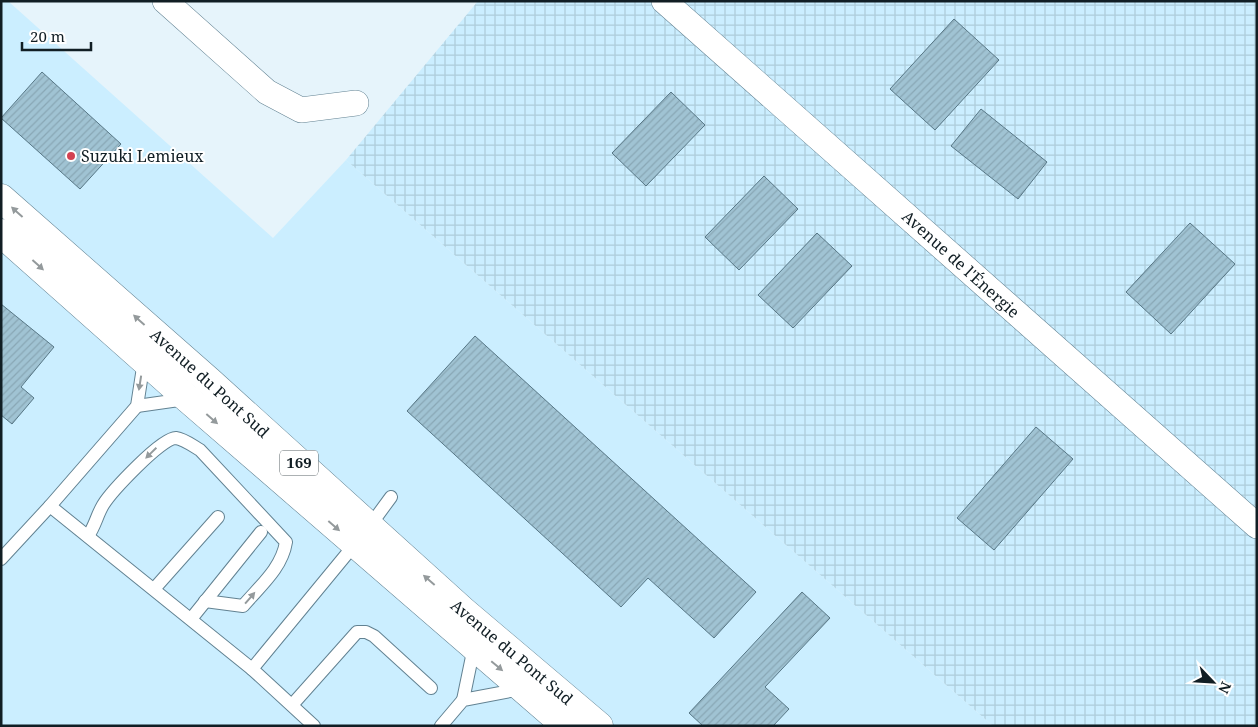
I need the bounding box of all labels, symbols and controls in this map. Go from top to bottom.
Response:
scale bar [22,20,91,52]
text: 20 m [30,26,65,46]
place label: Suzuki Lemieux [81,145,204,167]
marker: Suzuki Lemieux [65,150,77,162]
street label: Avenue de l'Énergie [898,205,1024,323]
one-way arrow [11,206,23,218]
one-way arrow [31,259,43,271]
one-way arrow [132,314,145,325]
street label: Avenue du Pont Sud [146,324,274,443]
one-way arrow [136,375,144,391]
one-way arrow [205,414,218,425]
one-way arrow [146,446,158,458]
road number: 169 [280,450,318,476]
one-way arrow [328,520,340,532]
one-way arrow [422,575,435,586]
one-way arrow [244,592,256,604]
street label: Avenue du Pont Sud [446,594,578,710]
north arrow [1188,657,1238,707]
one-way arrow [490,661,503,672]
text: N [1214,679,1236,697]

